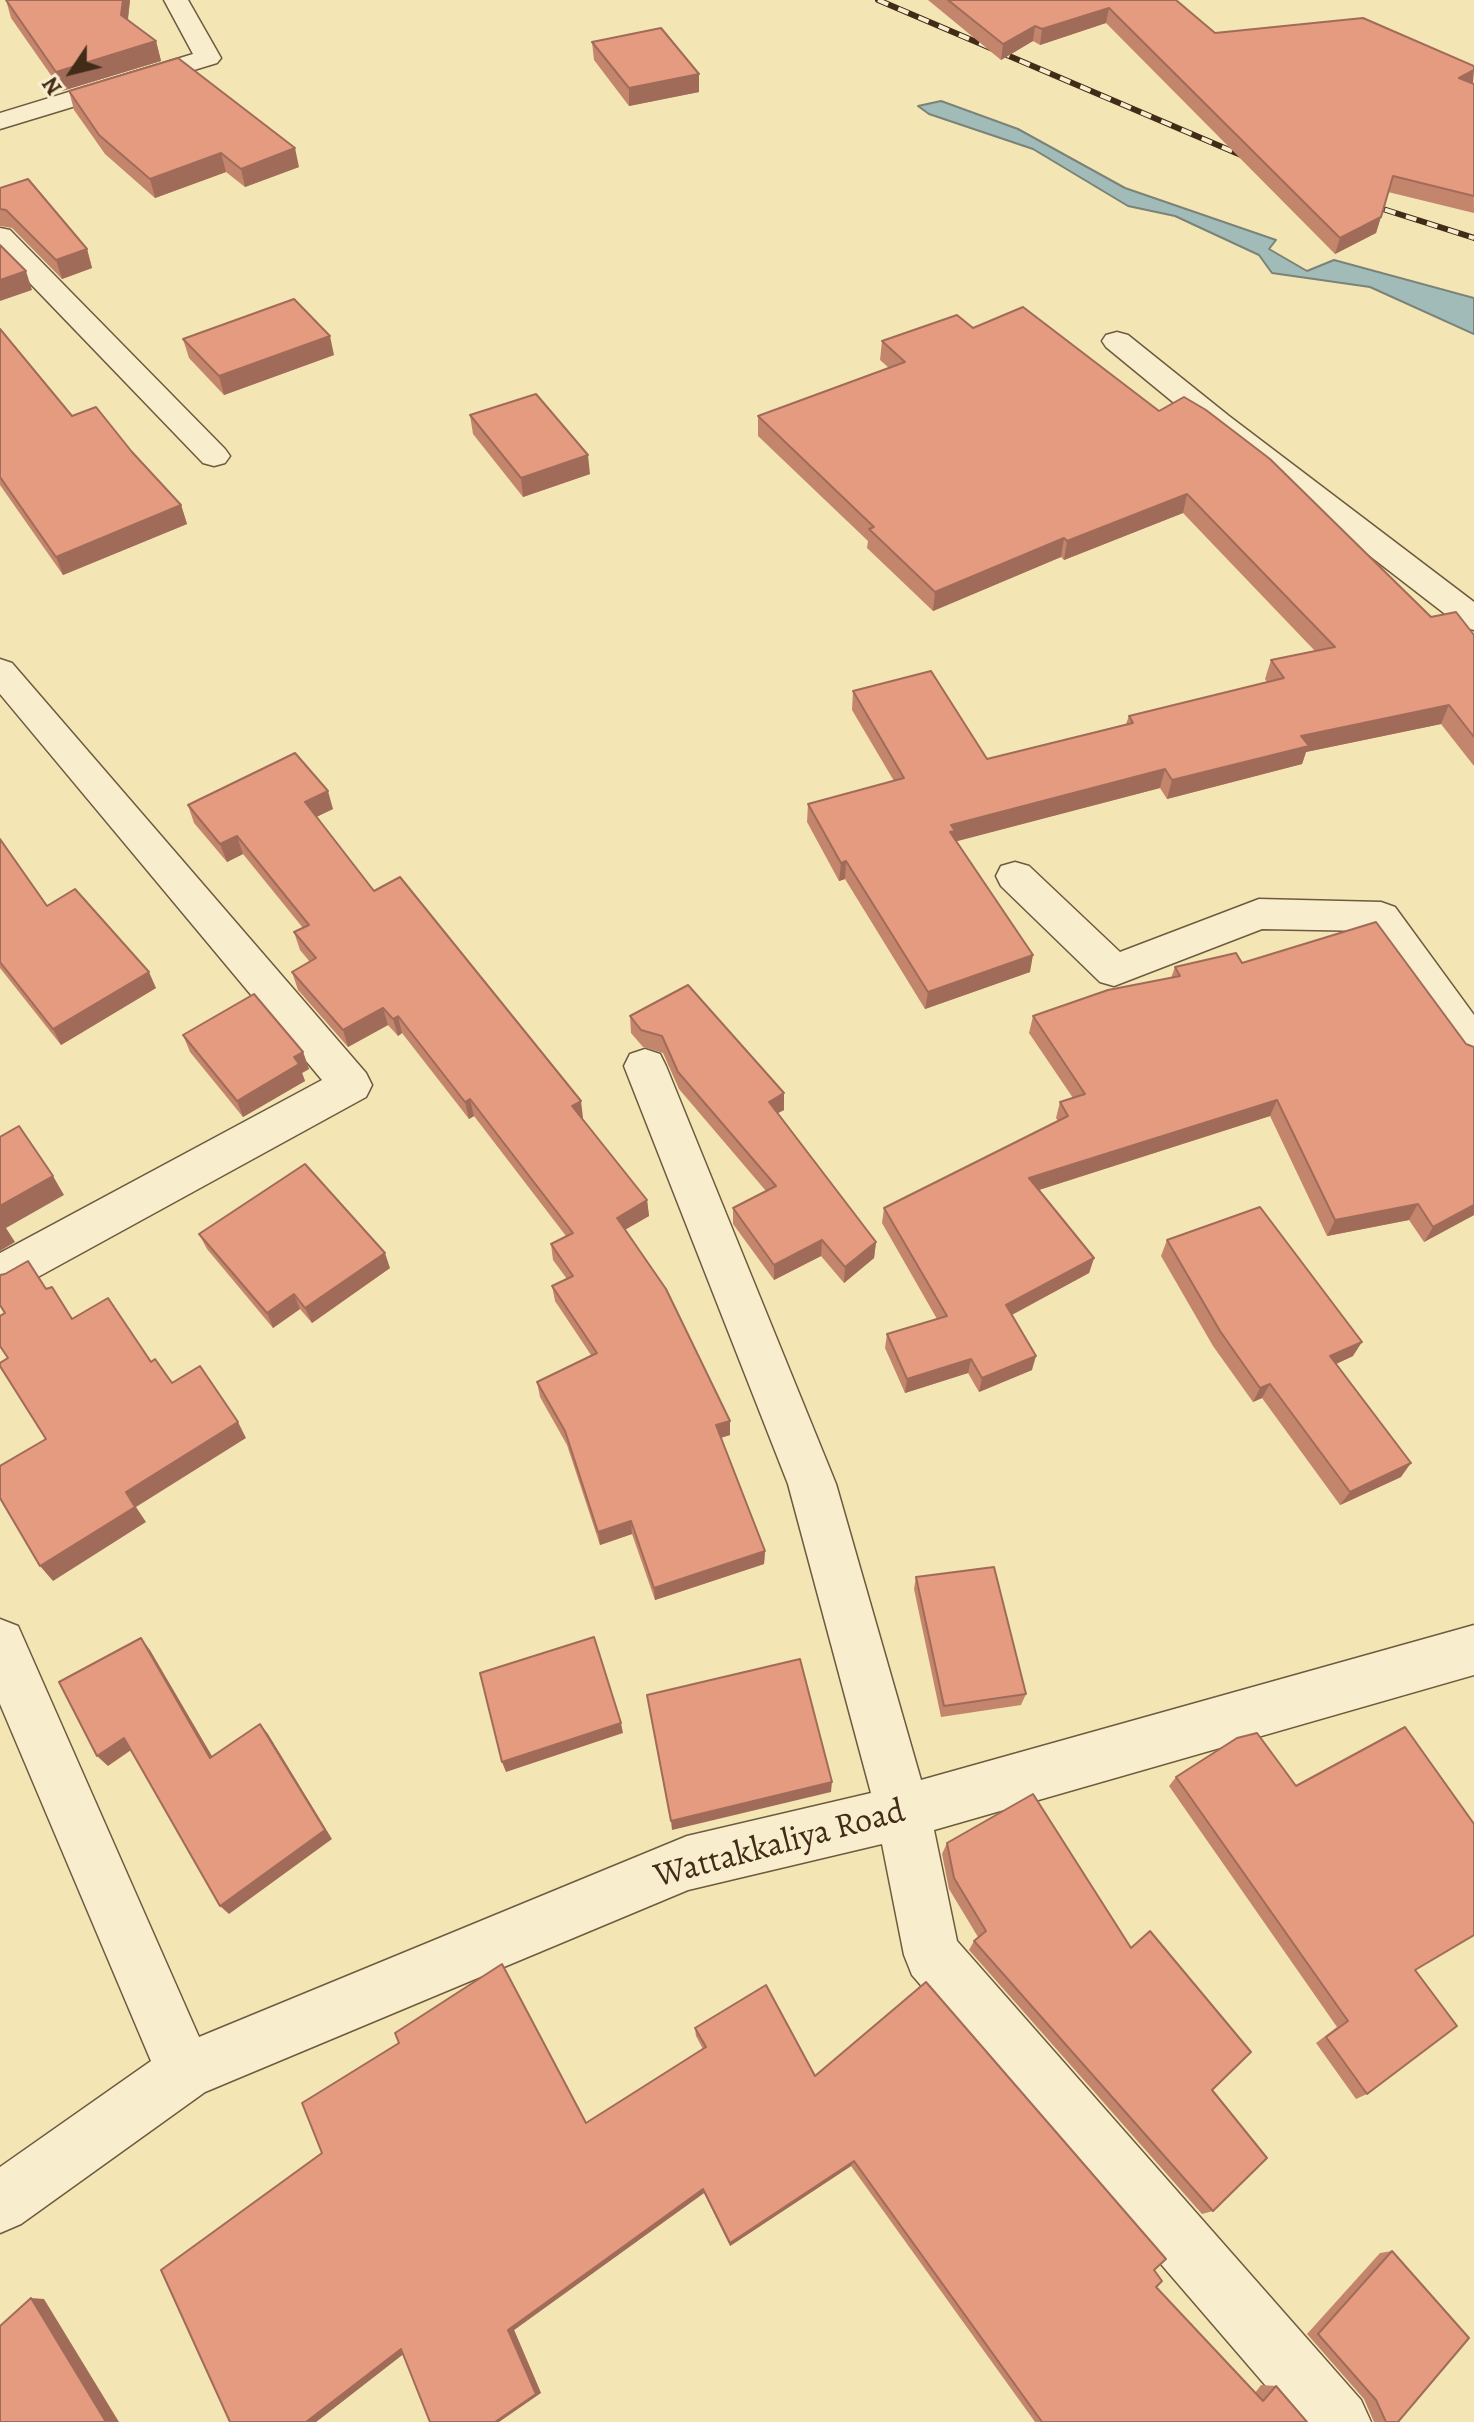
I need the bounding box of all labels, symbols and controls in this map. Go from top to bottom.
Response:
north arrow [32,32,112,112]
text: N [35,71,69,101]
street label: Wattakkaliya Road [650,1792,910,1898]

